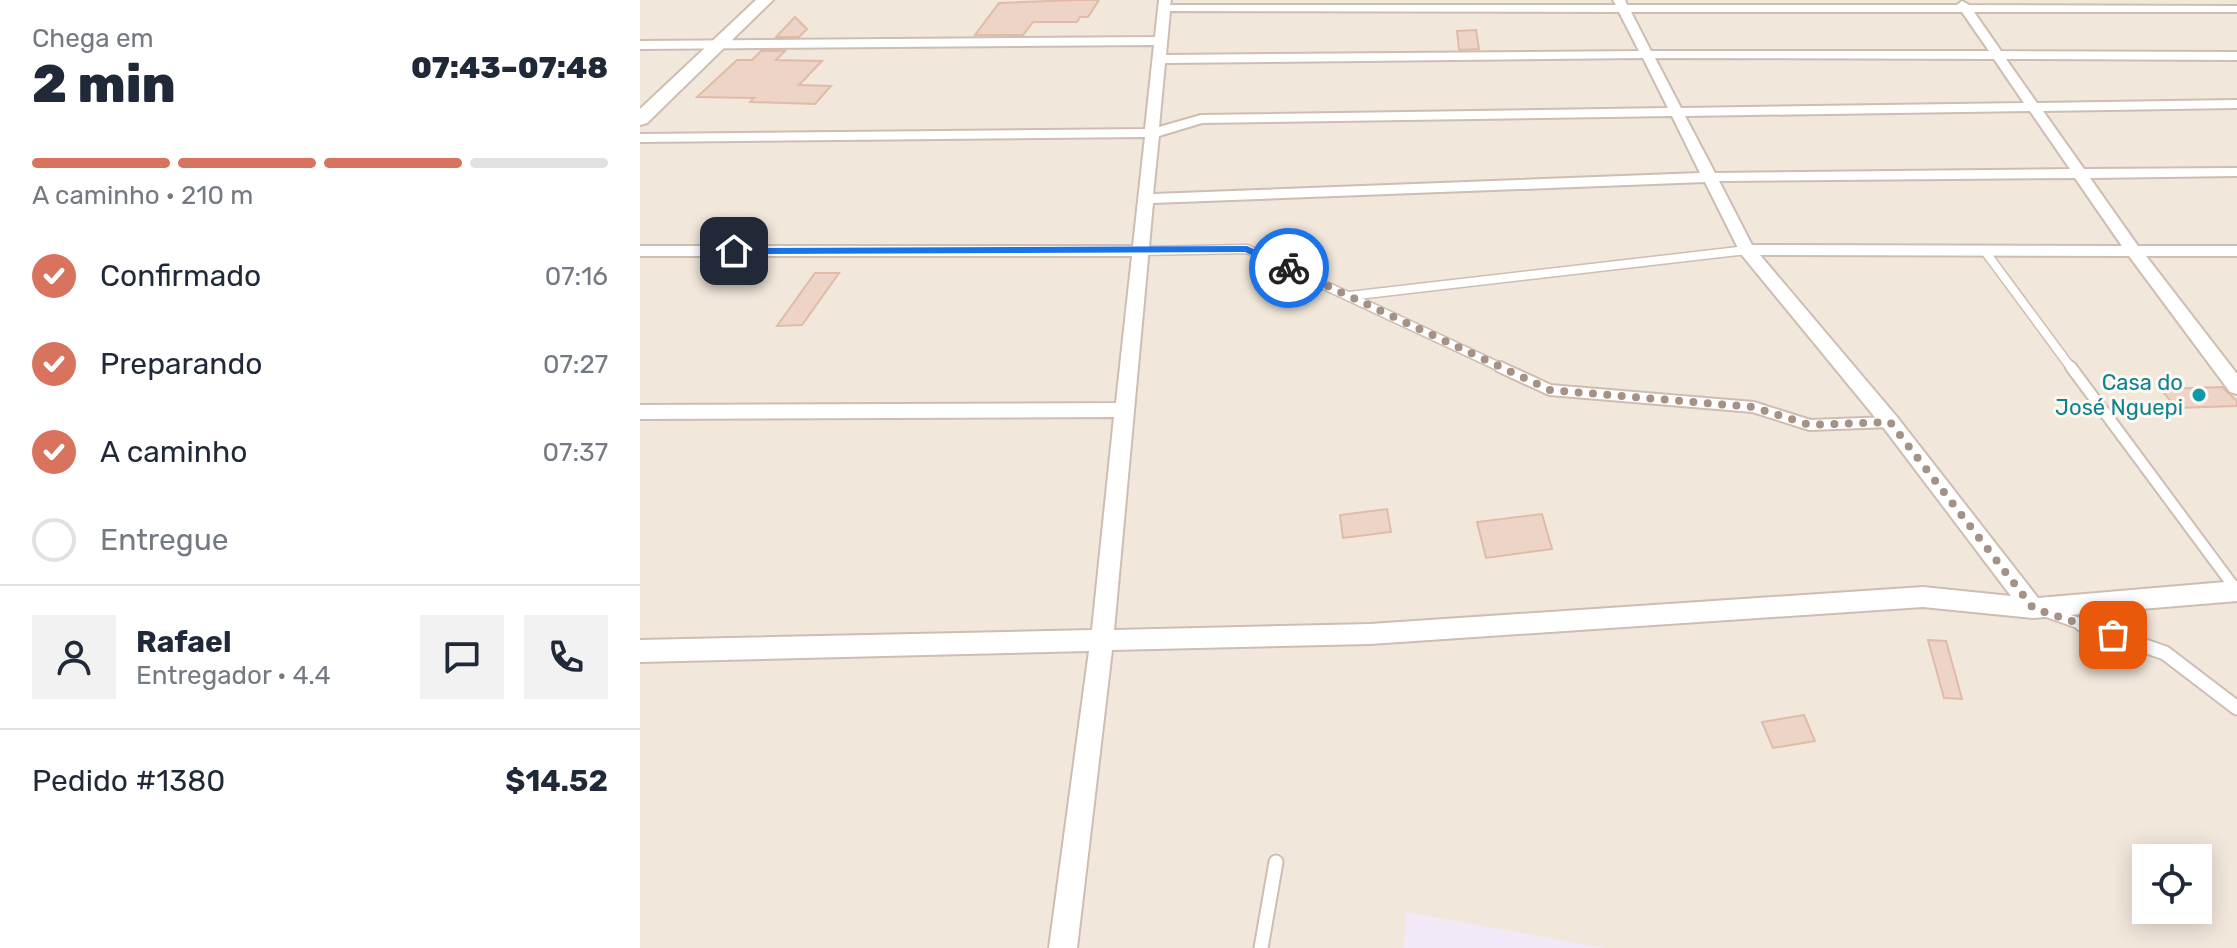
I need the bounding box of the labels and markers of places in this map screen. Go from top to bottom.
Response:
pin [700,217,768,285]
place label: Casa do José Nguepi [2055,369,2183,421]
marker: Casa do José Nguepi [2190,386,2208,404]
pin [2079,601,2147,669]

